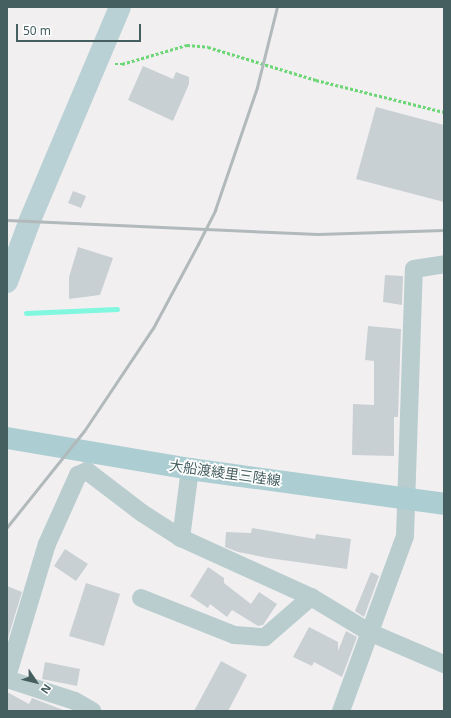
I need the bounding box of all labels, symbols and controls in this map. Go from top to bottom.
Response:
scale bar [18,16,143,42]
text: 50 m [23,22,51,39]
street label: 大船渡綾里三陸線 [168,457,282,489]
north arrow [16,662,56,702]
text: N [38,681,55,697]

